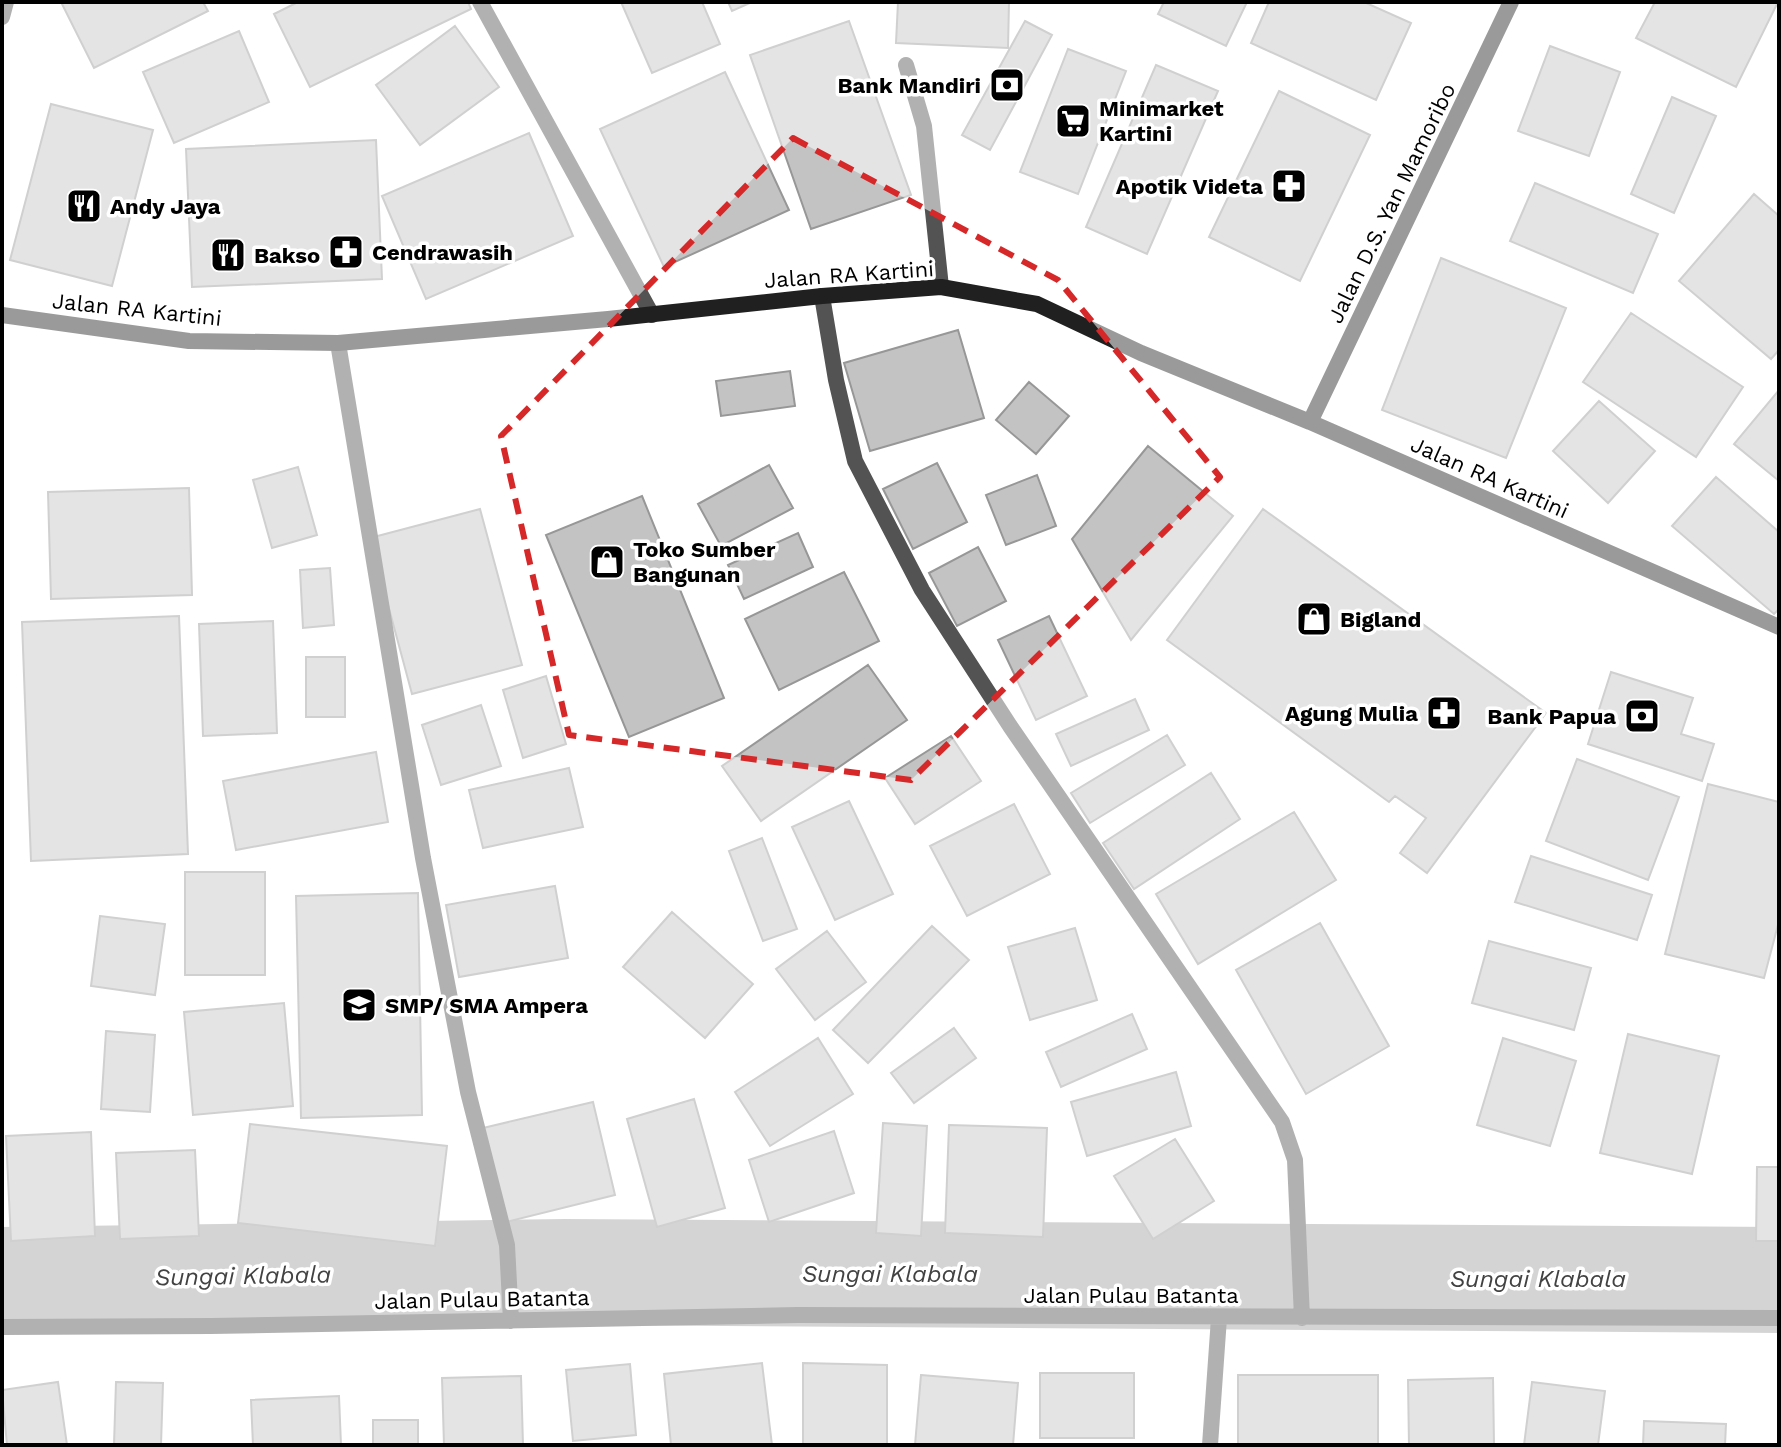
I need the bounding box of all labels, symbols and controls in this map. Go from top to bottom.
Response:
bank icon: Bank Mandiri [988,66,1026,104]
place label: Bank Mandiri [838,73,981,98]
street label: Jalan D.S. Yan Mamoribo [1322,79,1460,327]
place label: Minimarket Kartini [1099,96,1224,146]
supermarket icon: Minimarket Kartini [1054,102,1092,140]
pharmacy icon: Apotik Videta [1270,167,1308,205]
place label: Apotik Videta [1116,174,1263,199]
restaurant icon: Andy Jaya [65,187,103,225]
place label: Andy Jaya [110,194,221,219]
pharmacy icon: Cendrawasih [327,233,365,271]
restaurant icon: Bakso [209,236,247,274]
place label: Cendrawasih [372,240,513,265]
place label: Bakso [254,243,320,268]
street label: Jalan RA Kartini [763,256,935,293]
street label: Jalan RA Kartini [51,288,223,331]
street label: Jalan RA Kartini [1407,431,1573,523]
place label: Toko Sumber Bangunan [633,537,776,587]
shop icon: Toko Sumber Bangunan [588,543,626,581]
shop icon: Bigland [1295,600,1333,638]
place label: Bigland [1340,607,1421,632]
pharmacy icon: Agung Mulia [1425,694,1463,732]
bank icon: Bank Papua [1623,697,1661,735]
place label: Agung Mulia [1285,701,1418,726]
place label: Bank Papua [1487,704,1616,729]
school or university icon: SMP/ SMA Ampera [340,986,378,1024]
place label: SMP/ SMA Ampera [385,993,588,1018]
water label: Sungai Klabala [155,1260,332,1292]
water label: Sungai Klabala [802,1260,978,1288]
water label: Sungai Klabala [1450,1265,1626,1293]
street label: Jalan Pulau Batanta [1023,1283,1239,1308]
street label: Jalan Pulau Batanta [374,1285,590,1314]

